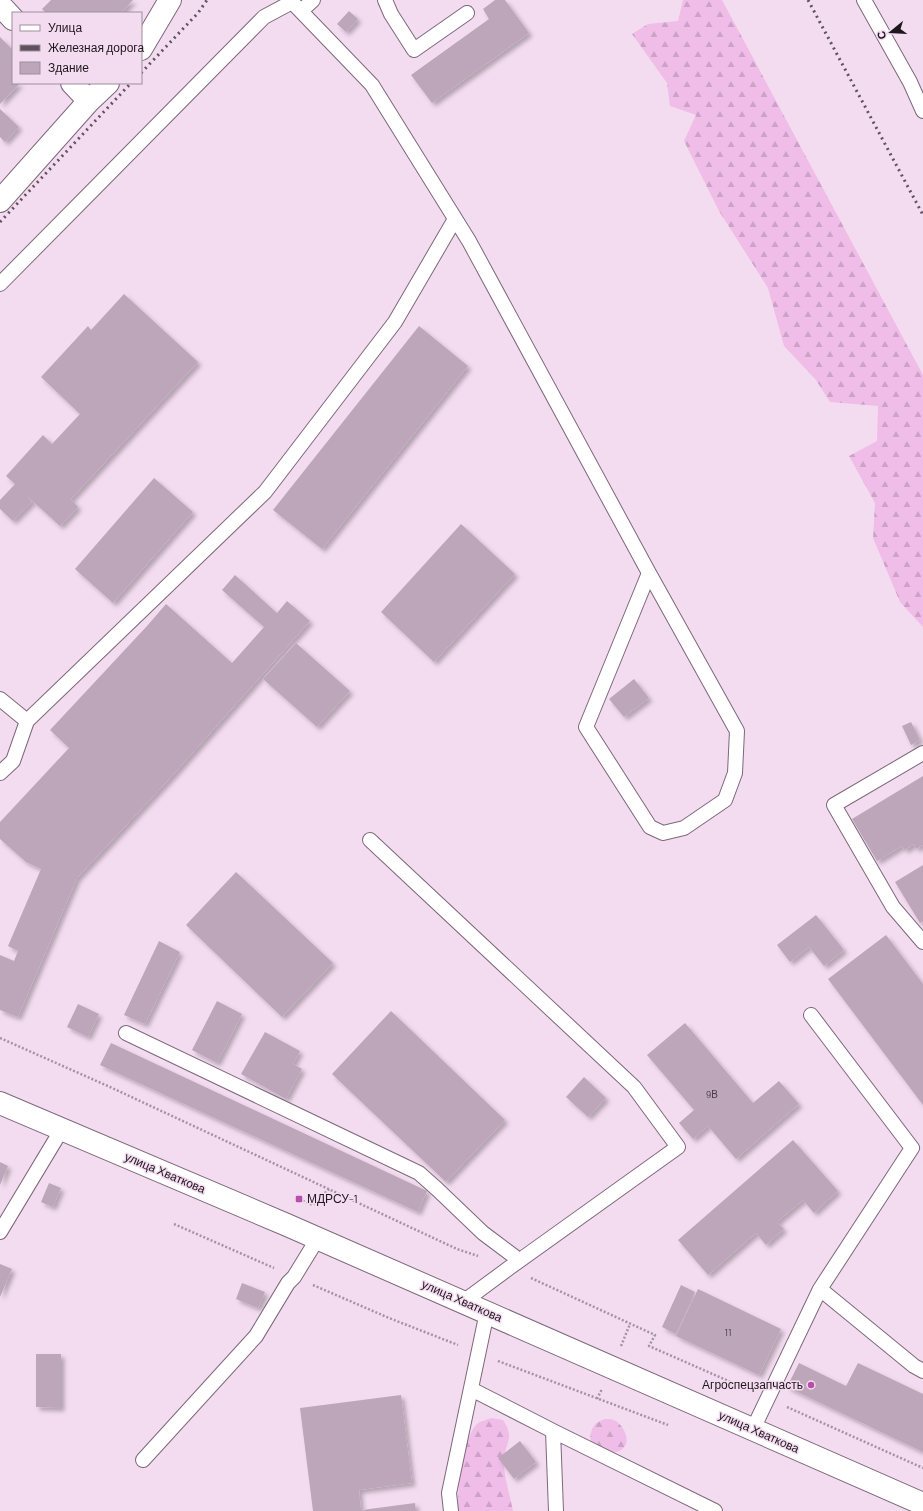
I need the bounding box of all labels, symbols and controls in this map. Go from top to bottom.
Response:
legend [12,12,142,84]
north arrow [871,12,911,52]
text: Улица [48,20,82,35]
text: С [874,29,888,41]
text: Железная дорога [48,40,144,55]
text: Здание [48,60,89,75]
house number: 9В [706,1088,718,1100]
street label: улица Хваткова [122,1149,208,1196]
place label: МДРСУ-1 [307,1191,358,1206]
marker: МДРСУ-1 [294,1194,304,1204]
street label: улица Хваткова [420,1276,505,1325]
house number: 11 [724,1326,732,1338]
place label: Агроспецзапчасть [702,1377,803,1392]
marker: Агроспецзапчасть [806,1380,816,1390]
street label: улица Хваткова [717,1407,802,1456]

